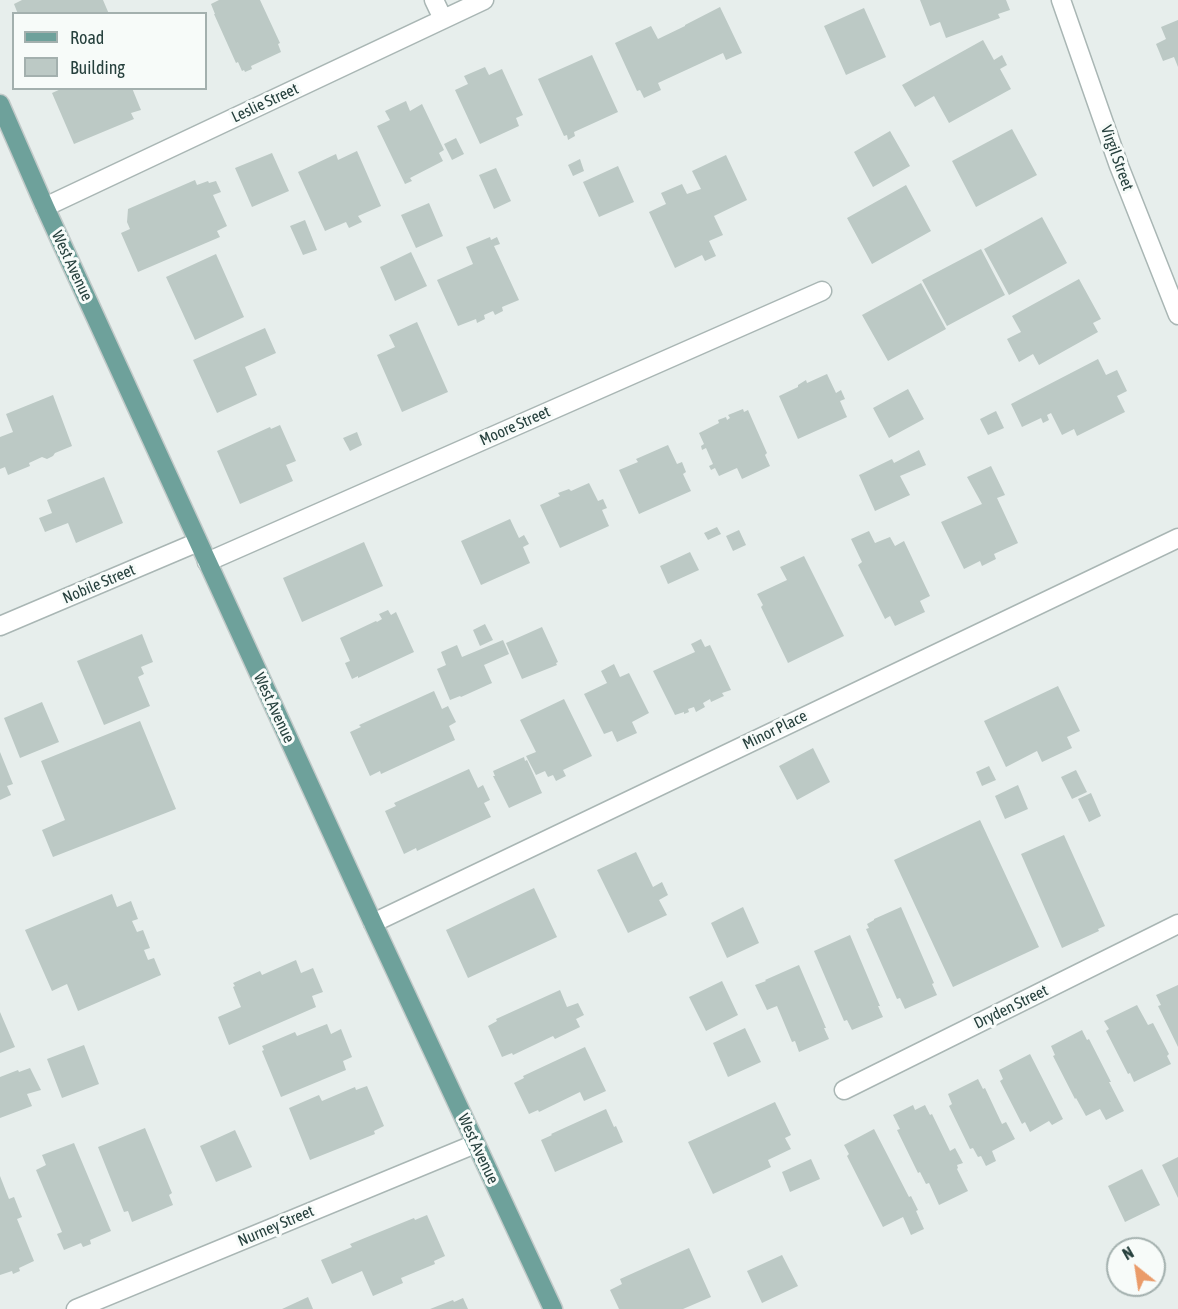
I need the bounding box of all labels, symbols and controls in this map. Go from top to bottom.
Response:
legend [12,12,207,90]
text: Road [70,27,104,48]
text: Building [70,57,125,78]
street label: Leslie Street [229,79,301,127]
street label: Virgil Street [1096,123,1138,193]
street label: West Avenue [47,228,97,304]
street label: Moore Street [477,402,553,450]
street label: Nobile Street [60,560,138,608]
street label: West Avenue [249,670,299,746]
street label: Minor Place [740,706,810,754]
street label: Dryden Street [971,981,1051,1033]
street label: West Avenue [453,1111,503,1187]
street label: Nurney Street [235,1201,317,1251]
north arrow [1106,1237,1166,1297]
text: N [1119,1243,1137,1263]

